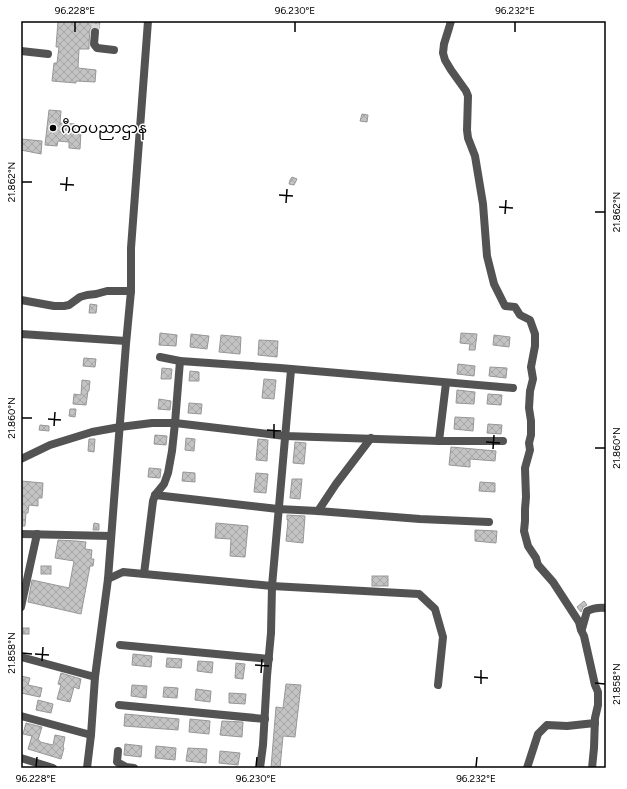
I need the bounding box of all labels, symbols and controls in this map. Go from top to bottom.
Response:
text: 96.228°E [55,4,95,17]
text: 96.230°E [275,4,315,17]
text: 96.232°E [495,4,535,17]
place label: ဂီတပညာဌာန [61,118,147,140]
marker: ဂီတပညာဌာန [48,123,58,133]
text: 21.862°N [5,162,18,202]
text: 21.862°N [610,192,623,232]
text: 21.860°N [5,397,18,439]
text: 21.860°N [610,427,623,469]
text: 21.858°N [5,632,18,674]
text: 21.858°N [610,663,623,705]
text: 96.228°E [16,772,56,785]
text: 96.230°E [236,772,276,785]
text: 96.232°E [456,772,496,785]

